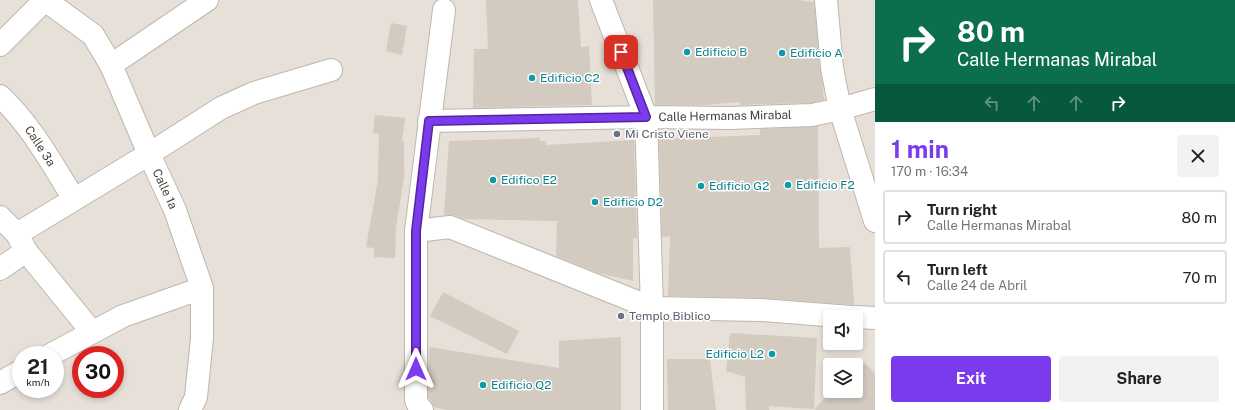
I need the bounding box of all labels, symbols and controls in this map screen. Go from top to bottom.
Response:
text: 80 m [957,15,1025,48]
icon: right [891,16,943,68]
pin [604,35,638,69]
icon: arrive [610,41,632,63]
place label: Edificio B [695,45,747,59]
place label: Edificio A [790,46,843,60]
marker: Edificio B [682,47,692,57]
marker: Edificio A [777,48,787,58]
text: Calle Hermanas Mirabal [957,49,1157,70]
place label: Edificio C2 [540,71,600,85]
marker: Edificio C2 [527,73,537,83]
icon: left [981,92,1003,114]
icon: ahead [1023,92,1045,114]
icon: ahead [1065,92,1087,114]
icon: right [1107,92,1129,114]
street label: Calle Hermanas Mirabal [658,108,792,124]
street label: Calle 3a [22,123,58,169]
place label: Mi Cristo Viene [625,127,709,141]
marker: Mi Cristo Viene [612,129,622,139]
text: 1 min [891,135,949,163]
button: close [1177,135,1219,177]
text: 170 m · 16:34 [891,164,968,179]
street label: Calle 1a [150,167,180,211]
place label: Edifico E2 [501,173,557,187]
marker: Edifico E2 [488,175,498,185]
place label: Edificio F2 [796,178,855,192]
place label: Edificio G2 [709,179,769,193]
marker: Edificio F2 [783,180,793,190]
marker: Edificio G2 [696,181,706,191]
place label: Edificio D2 [603,195,663,209]
marker: Edificio D2 [590,197,600,207]
text: Turn right [927,201,997,218]
icon: right [893,206,915,228]
text: 80 m [1182,209,1217,226]
text: Calle Hermanas Mirabal [927,218,1072,233]
text: Turn left [927,261,988,278]
icon: left [893,266,915,288]
text: 70 m [1182,269,1217,286]
text: Calle 24 de Abril [927,278,1027,293]
place label: Templo Biblico [629,309,711,323]
map controls [823,310,863,398]
button: sound [823,310,863,350]
marker: Templo Biblico [616,311,626,321]
speed limit sign: 30 [72,346,124,398]
place label: Edificio L2 [706,347,764,361]
position arrow [395,348,437,390]
marker: Edificio L2 [767,349,777,359]
text: 21 [27,355,49,379]
button: Exit [891,356,1051,402]
button: Share [1059,356,1219,402]
button: layers [823,358,863,398]
text: km/h [26,376,50,388]
place label: Edificio Q2 [491,378,551,392]
marker: Edificio Q2 [478,380,488,390]

